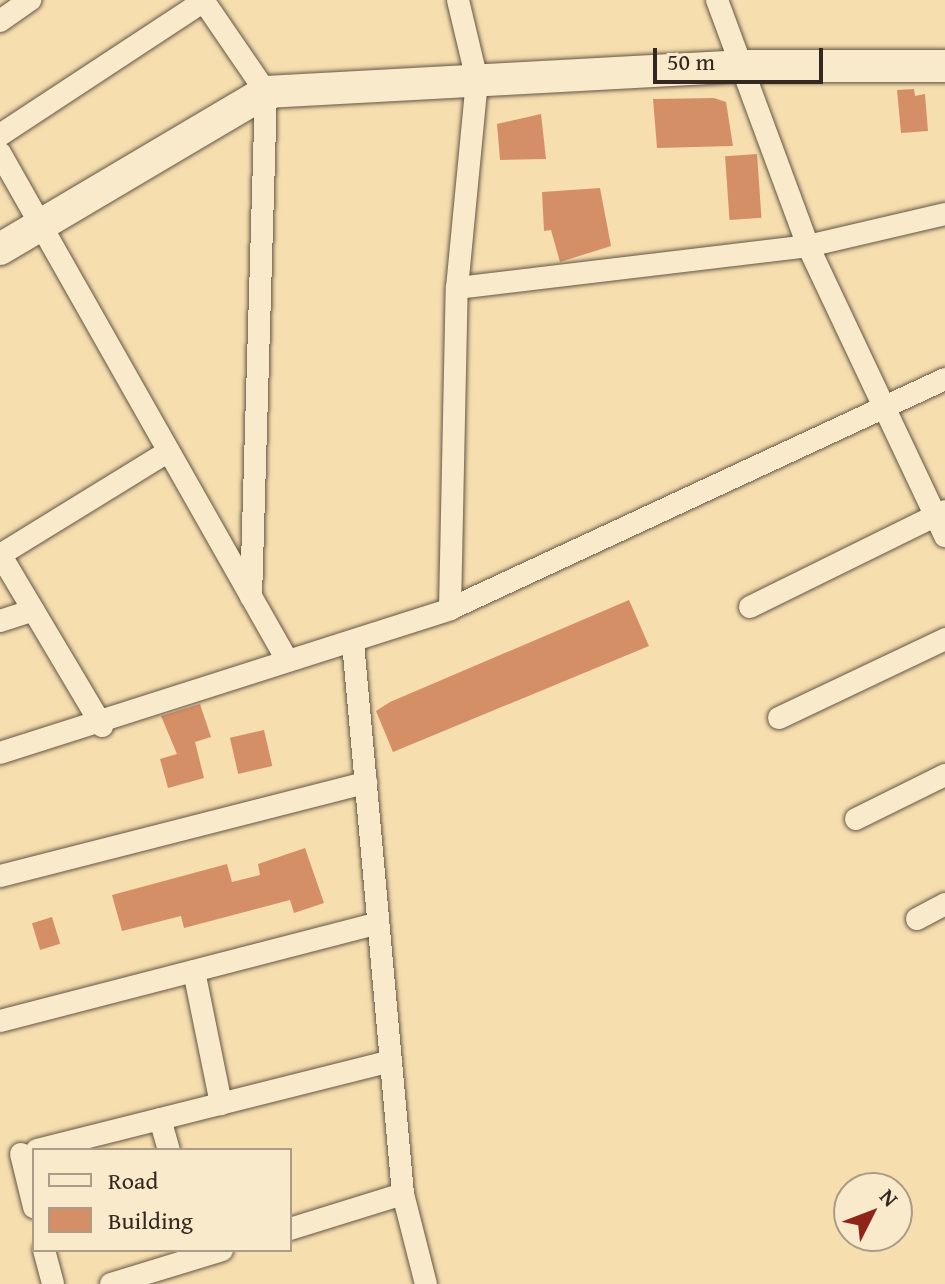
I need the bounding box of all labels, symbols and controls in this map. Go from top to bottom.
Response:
scale bar [657,32,827,82]
text: 50 m [667,44,715,79]
legend [32,1148,292,1252]
text: Road [108,1163,158,1198]
north arrow [833,1172,913,1252]
text: N [873,1181,906,1213]
text: Building [108,1203,193,1238]

